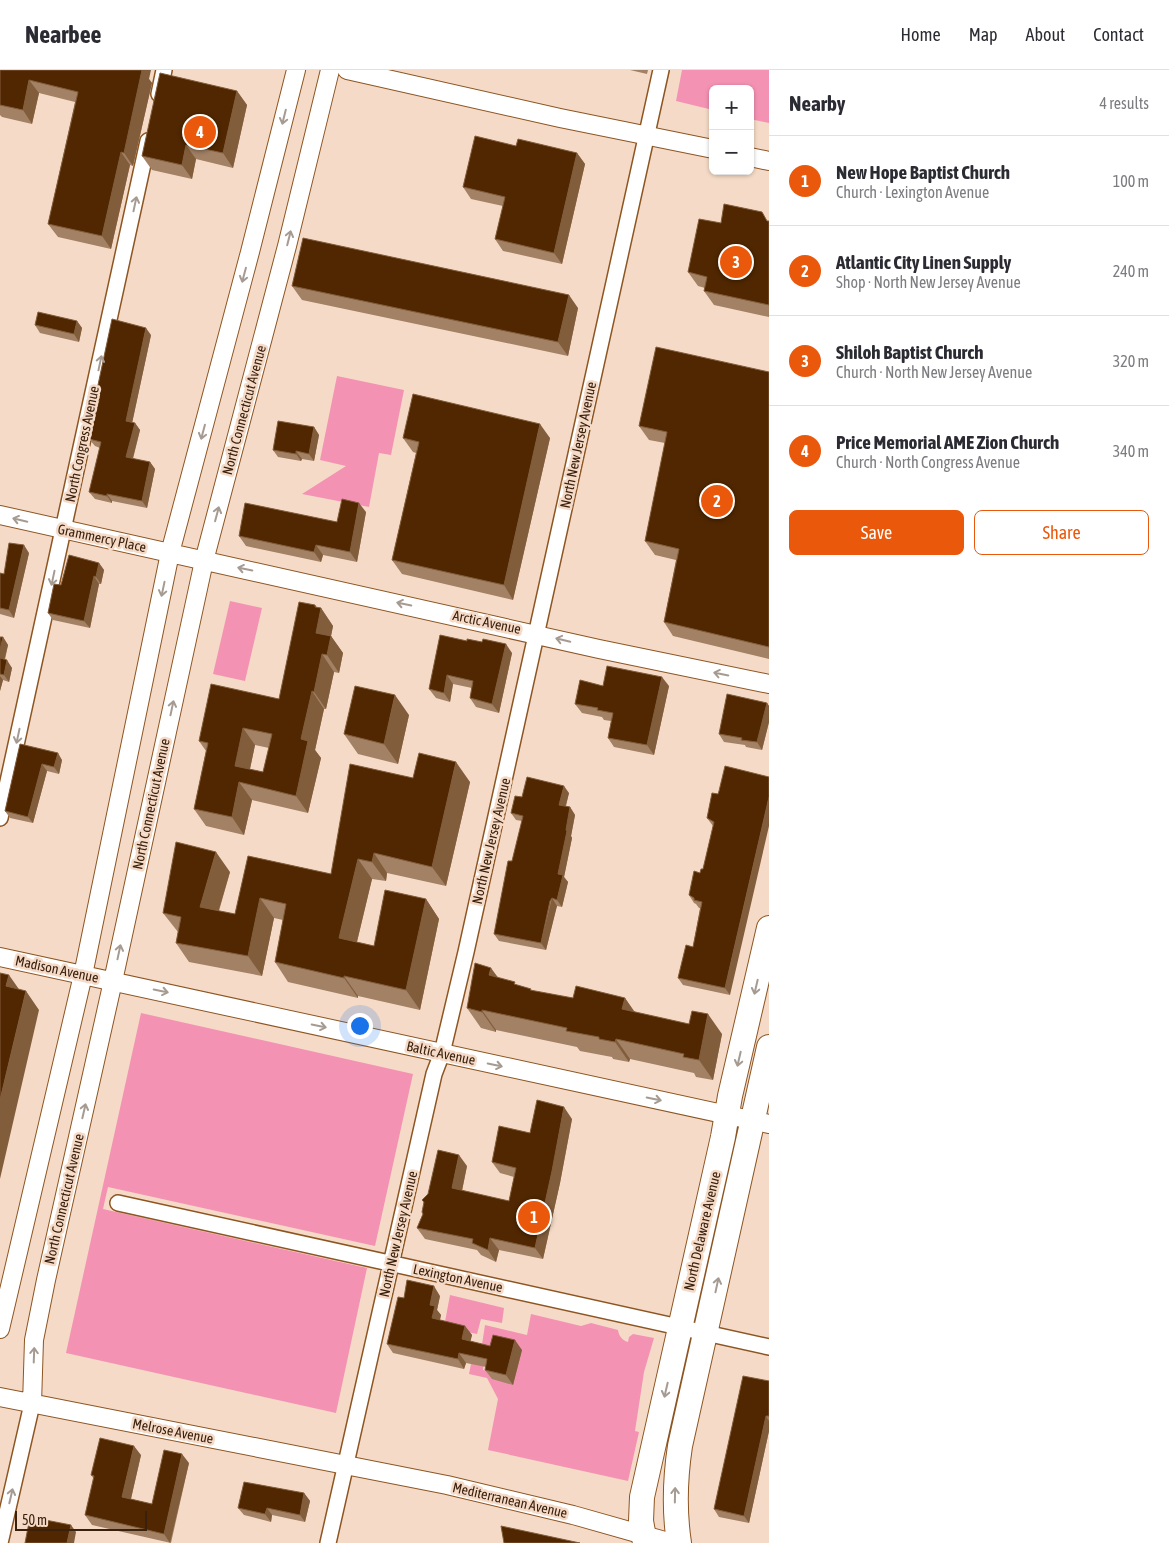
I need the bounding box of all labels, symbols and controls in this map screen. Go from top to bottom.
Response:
text: Nearbee [25,21,101,48]
text: Home [901,24,941,45]
text: Map [969,24,998,45]
text: About [1026,24,1065,45]
text: Contact [1093,24,1144,45]
map controls [709,85,754,175]
button: + [709,85,754,130]
text: Nearby [789,91,845,115]
text: 4 results [1099,94,1149,112]
one-way arrow [279,109,289,125]
pin: 4 [184,113,216,151]
button: − [709,130,754,175]
text: New Hope Baptist Church [836,161,1010,183]
text: 1 [801,172,809,190]
text: 100 m [1113,172,1149,190]
text: Church · Lexington Avenue [836,183,989,201]
one-way arrow [130,197,140,213]
one-way arrow [285,230,294,246]
pin: 3 [720,243,752,281]
text: Atlantic City Linen Supply [836,251,1011,273]
text: 2 [801,262,809,280]
text: 240 m [1113,262,1149,280]
one-way arrow [239,266,249,282]
text: Shop · North New Jersey Avenue [836,273,1021,291]
text: Shiloh Baptist Church [836,341,983,363]
street label: North Connecticut Avenue [219,343,269,477]
text: 3 [801,352,809,370]
text: 320 m [1113,352,1149,370]
one-way arrow [96,355,105,371]
text: Church · North New Jersey Avenue [836,363,1032,381]
street label: North New Jersey Avenue [557,380,599,510]
street label: North Congress Avenue [62,384,102,504]
one-way arrow [197,423,207,439]
text: Price Memorial AME Zion Church [836,431,1059,453]
text: 4 [801,442,809,460]
text: 340 m [1113,442,1149,460]
text: Church · North Congress Avenue [836,453,1020,471]
pin: 2 [701,482,733,520]
one-way arrow [212,506,222,522]
button: Save [789,510,964,555]
button: Share [974,510,1149,555]
one-way arrow [13,515,29,524]
street label: Grammercy Place [56,521,148,555]
one-way arrow [238,564,254,574]
one-way arrow [48,569,57,585]
one-way arrow [158,581,167,597]
one-way arrow [396,599,412,608]
street label: Arctic Avenue [451,607,523,637]
one-way arrow [555,635,571,644]
one-way arrow [714,669,730,679]
one-way arrow [168,700,177,716]
one-way arrow [13,728,22,744]
street label: North Connecticut Avenue [129,737,173,871]
street label: North New Jersey Avenue [469,776,513,906]
one-way arrow [115,944,124,960]
street label: Madison Avenue [14,952,100,986]
one-way arrow [751,979,760,995]
one-way arrow [152,987,168,996]
your location [347,1013,373,1039]
one-way arrow [311,1022,327,1031]
street label: Baltic Avenue [405,1038,477,1068]
one-way arrow [734,1051,743,1067]
one-way arrow [487,1061,503,1070]
one-way arrow [645,1095,661,1105]
one-way arrow [80,1103,89,1119]
street label: North Connecticut Avenue [41,1132,87,1266]
street label: North New Jersey Avenue [376,1169,420,1299]
street label: North Delaware Avenue [680,1170,724,1292]
pin: 1 [518,1198,550,1236]
street label: Lexington Avenue [412,1261,504,1295]
one-way arrow [712,1278,722,1294]
one-way arrow [29,1348,38,1364]
one-way arrow [661,1381,670,1397]
street label: Melrose Avenue [131,1415,215,1447]
street label: Mediterranean Avenue [451,1479,569,1521]
one-way arrow [670,1487,680,1503]
one-way arrow [7,1488,17,1504]
scale bar [15,1508,148,1531]
text: 50 m [22,1512,47,1528]

